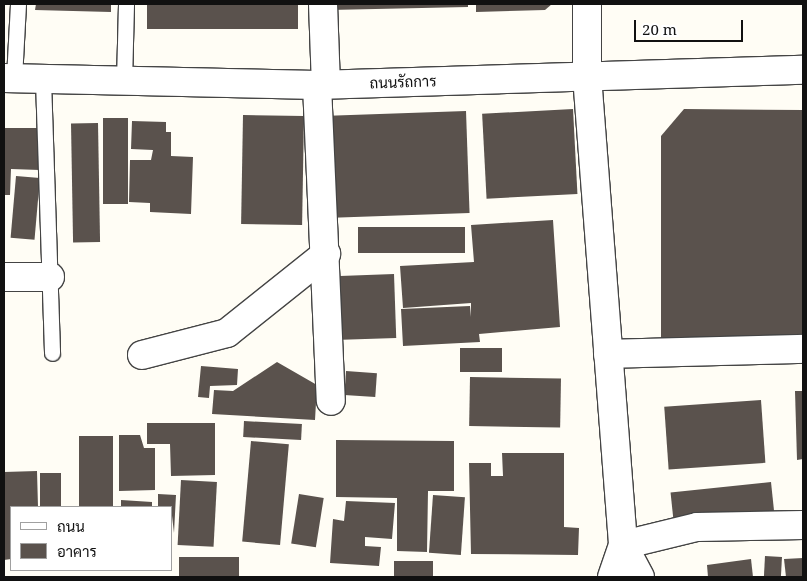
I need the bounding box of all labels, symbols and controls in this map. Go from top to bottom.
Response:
scale bar [637,10,746,42]
text: 20 m [642,19,677,39]
street label: ถนนรัถการ [369,72,437,92]
legend [10,506,172,571]
text: ถนน [57,516,85,536]
text: อาคาร [57,541,97,561]

